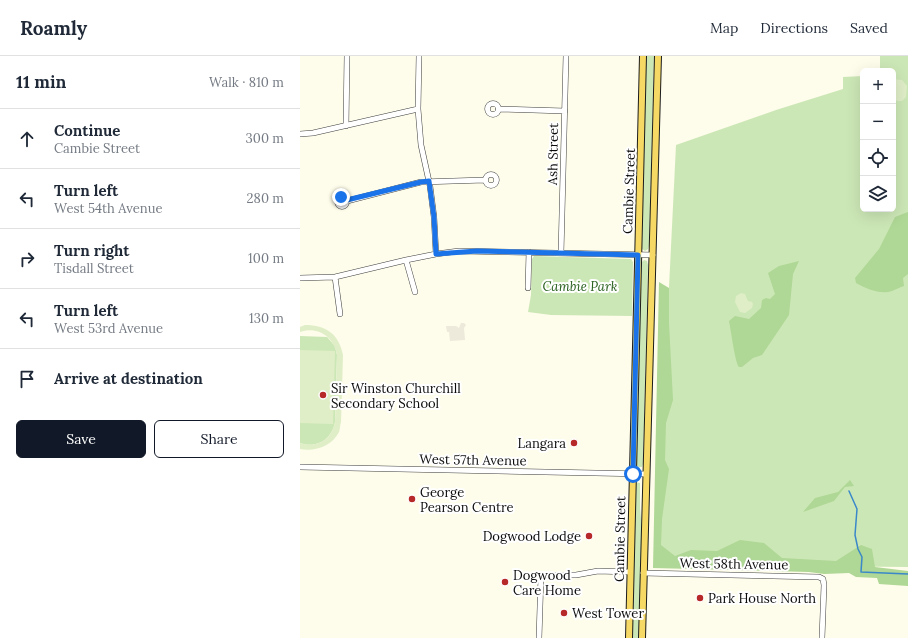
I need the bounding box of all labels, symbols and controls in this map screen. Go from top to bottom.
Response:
text: Roamly [20,16,87,40]
text: Map [710,19,738,37]
text: Directions [760,19,828,37]
text: Saved [850,19,888,37]
map controls [860,68,896,212]
button: + [860,68,896,104]
text: 11 min [16,71,66,93]
text: Walk · 810 m [209,74,284,91]
button: − [860,104,896,140]
text: Continue [54,121,120,140]
street label: Ash Street [544,123,562,186]
icon: ahead [16,128,38,150]
text: 300 m [246,130,284,147]
text: Cambie Street [54,140,140,157]
button: locate [860,140,896,176]
street label: Cambie Street [619,148,639,234]
button: layers [860,176,896,212]
text: Turn left [54,181,118,200]
icon: left [16,188,38,210]
route end [332,188,350,206]
text: 280 m [247,190,284,207]
text: West 54th Avenue [54,200,162,217]
text: Turn right [54,241,130,260]
icon: right [16,248,38,270]
text: 100 m [248,250,284,267]
text: Tisdall Street [54,260,134,277]
park label: Cambie Park [542,278,618,295]
text: Turn left [54,301,118,320]
icon: left [16,308,38,330]
text: 130 m [249,310,284,327]
text: West 53rd Avenue [54,320,163,337]
icon: arrive [16,368,38,390]
text: Arrive at destination [54,369,203,388]
place label: Sir Winston Churchill Secondary School [331,380,461,412]
marker: Sir Winston Churchill Secondary School [318,390,328,400]
button: Save [16,420,146,458]
button: Share [154,420,284,458]
place label: Langara [517,435,566,452]
marker: Langara [569,438,579,448]
street label: West 57th Avenue [419,451,527,469]
route start [624,465,642,483]
place label: George Pearson Centre [420,484,514,516]
marker: George Pearson Centre [407,494,417,504]
street label: Cambie Street [611,496,629,582]
place label: Dogwood Lodge [483,528,581,545]
marker: Dogwood Lodge [584,531,594,541]
street label: West 58th Avenue [680,555,788,573]
place label: Dogwood Care Home [513,567,581,599]
marker: Dogwood Care Home [500,577,510,587]
place label: Park House North [708,590,816,607]
marker: Park House North [695,593,705,603]
place label: West Tower [572,605,644,622]
marker: West Tower [559,608,569,618]

